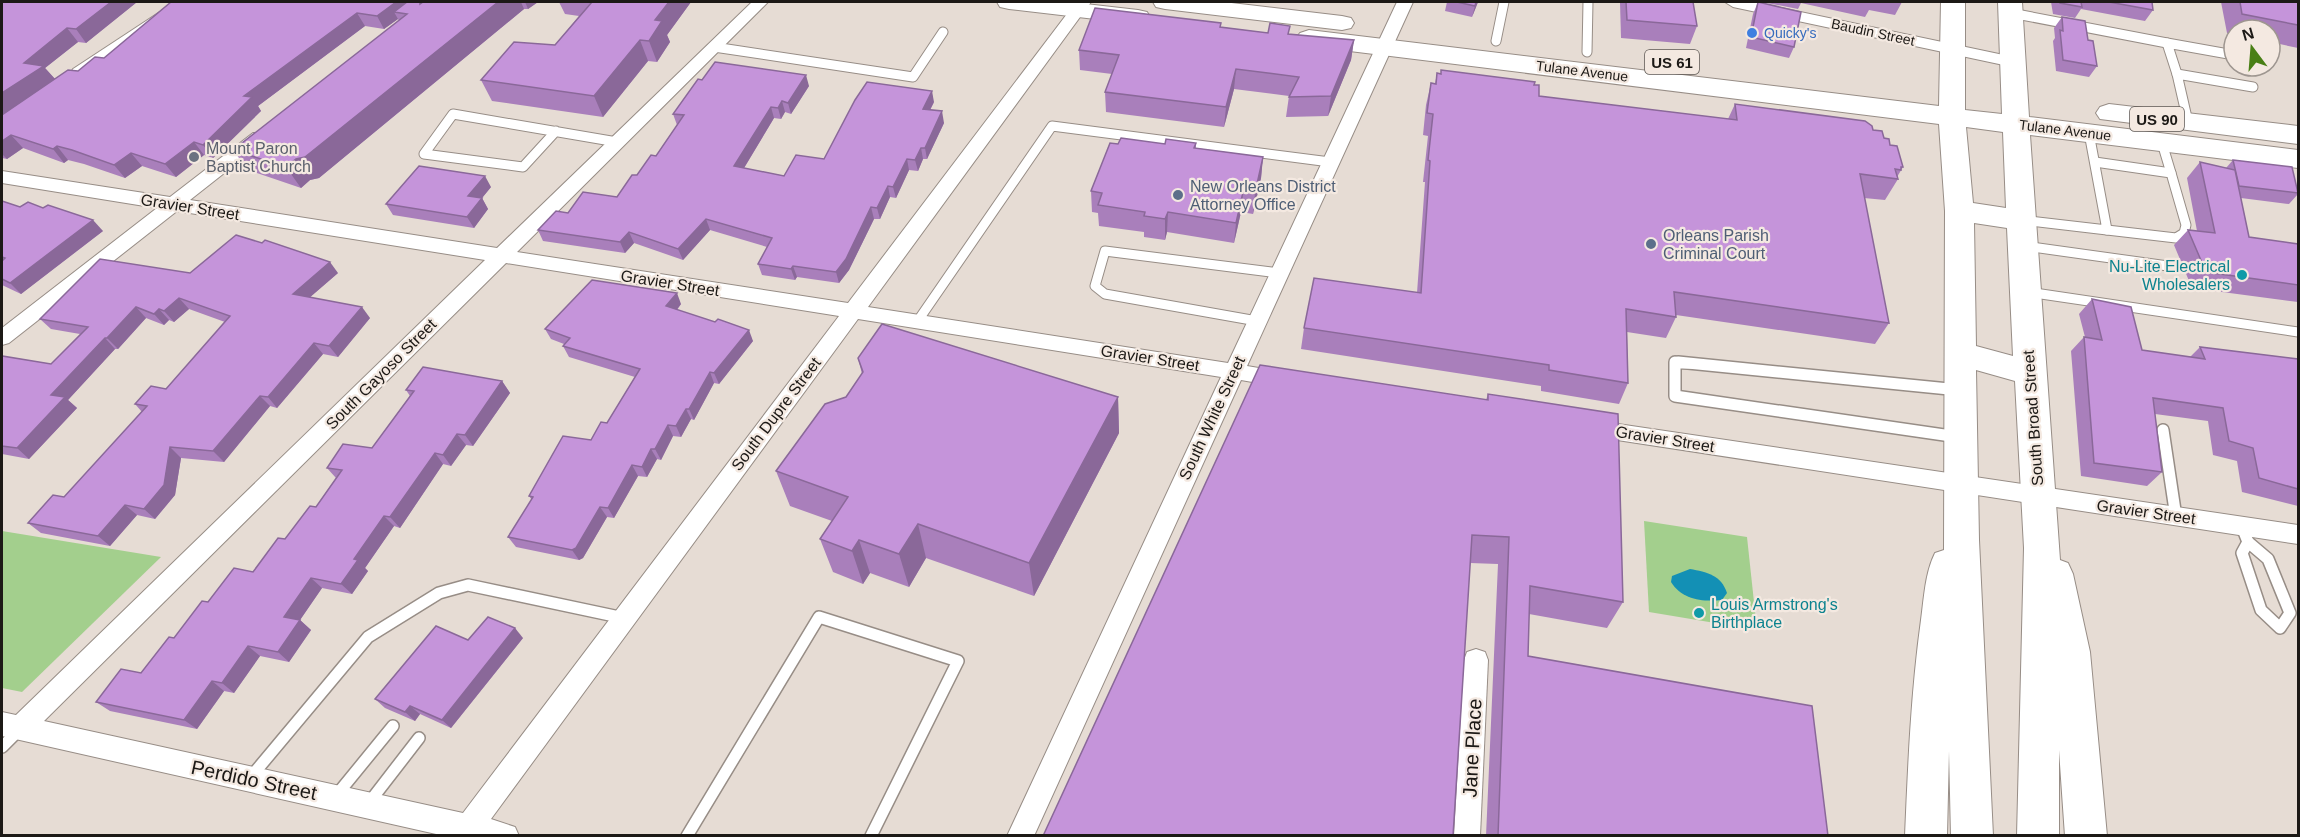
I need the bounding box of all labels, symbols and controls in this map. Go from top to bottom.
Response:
street label: Baudin Street [1830,15,1916,49]
north arrow [2222,18,2282,78]
text: N [2240,24,2256,44]
place label: Quicky's [1764,25,1816,41]
marker: Quicky's [1745,26,1759,40]
road number: US 61 [1645,50,1699,74]
street label: Tulane Avenue [1535,57,1629,85]
road number: US 90 [2130,107,2184,131]
street label: Tulane Avenue [2018,116,2112,144]
place label: Mount Paron Baptist Church [206,140,311,175]
marker: Mount Paron Baptist Church [187,150,201,164]
place label: New Orleans District Attorney Office [1190,178,1336,213]
marker: New Orleans District Attorney Office [1171,188,1185,202]
street label: Gravier Street [139,191,241,223]
place label: Orleans Parish Criminal Court [1663,227,1769,262]
marker: Orleans Parish Criminal Court [1644,237,1658,251]
place label: Nu-Lite Electrical Wholesalers [2109,258,2230,293]
street label: Gravier Street [619,267,721,299]
marker: Nu-Lite Electrical Wholesalers [2235,268,2249,282]
street label: South Gayoso Street [322,315,440,433]
street label: Gravier Street [1099,342,1201,374]
street label: South Broad Street [2020,349,2046,486]
street label: South White Street [1176,353,1248,482]
street label: South Dupre Street [728,354,824,474]
street label: Gravier Street [1614,423,1716,455]
street label: Gravier Street [2096,497,2197,527]
place label: Louis Armstrong's Birthplace [1711,596,1838,631]
marker: Louis Armstrong's Birthplace [1692,606,1706,620]
street label: Jane Place [1458,698,1486,798]
street label: Perdido Street [189,756,319,804]

